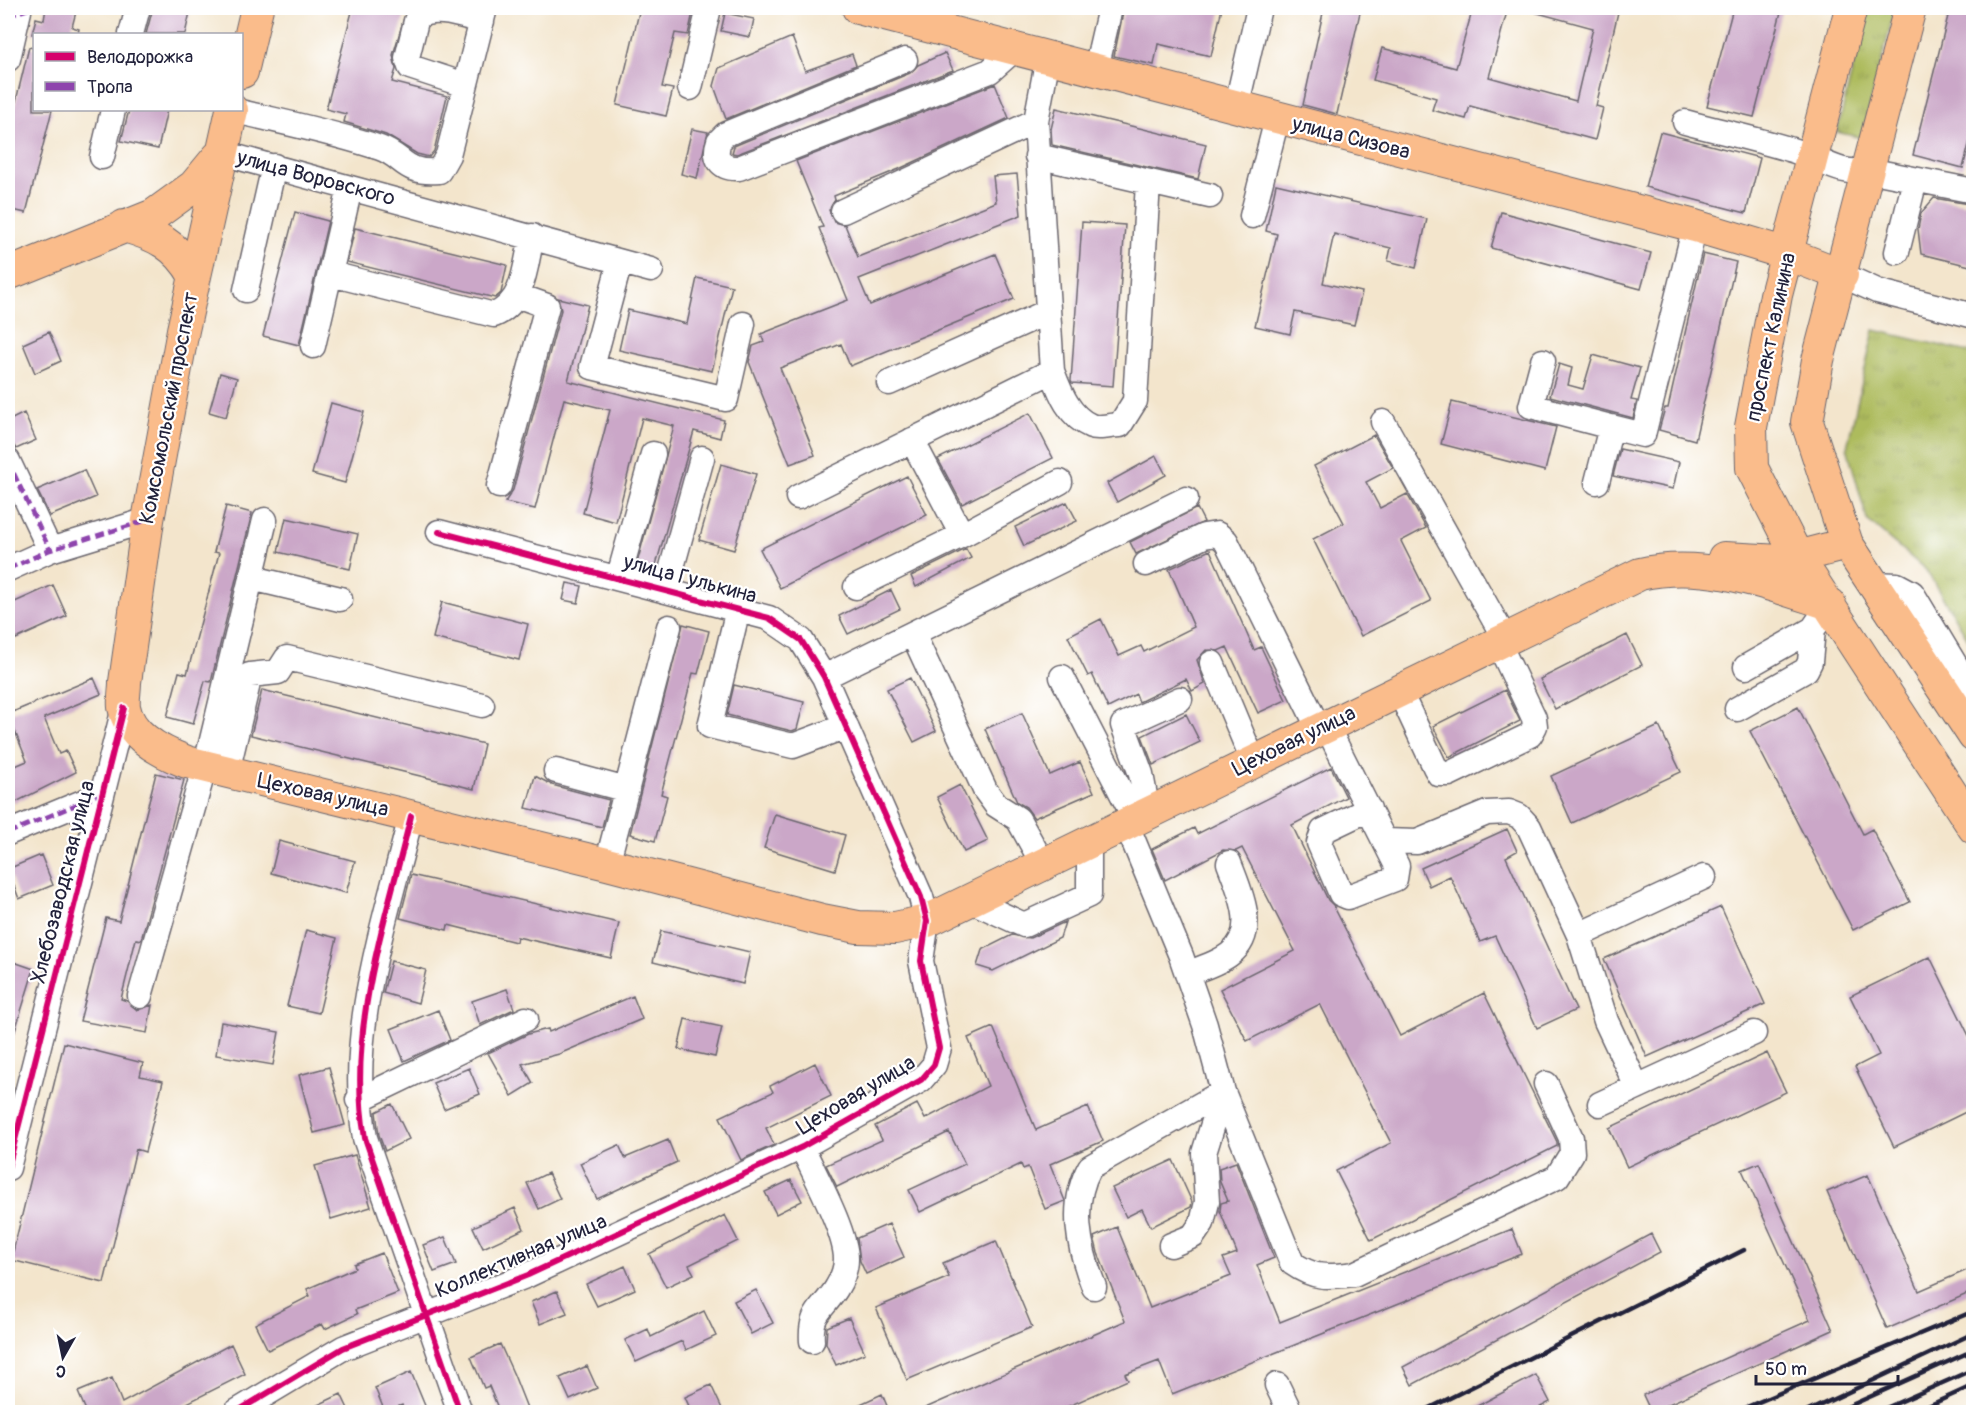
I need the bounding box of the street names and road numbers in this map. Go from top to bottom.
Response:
street label: улица Сизова [1288,110,1413,166]
street label: улица Воровского [233,144,398,212]
street label: проспект Калинина [1740,250,1802,424]
street label: Комсомольский проспект [133,289,205,526]
street label: улица Гулькина [619,548,760,610]
street label: Цеховая улица [1228,700,1360,782]
street label: Цеховая улица [255,767,391,823]
street label: Хлебозаводская улица [25,778,101,986]
street label: Цеховая улица [792,1049,920,1141]
street label: Коллективная улица [431,1208,611,1304]

